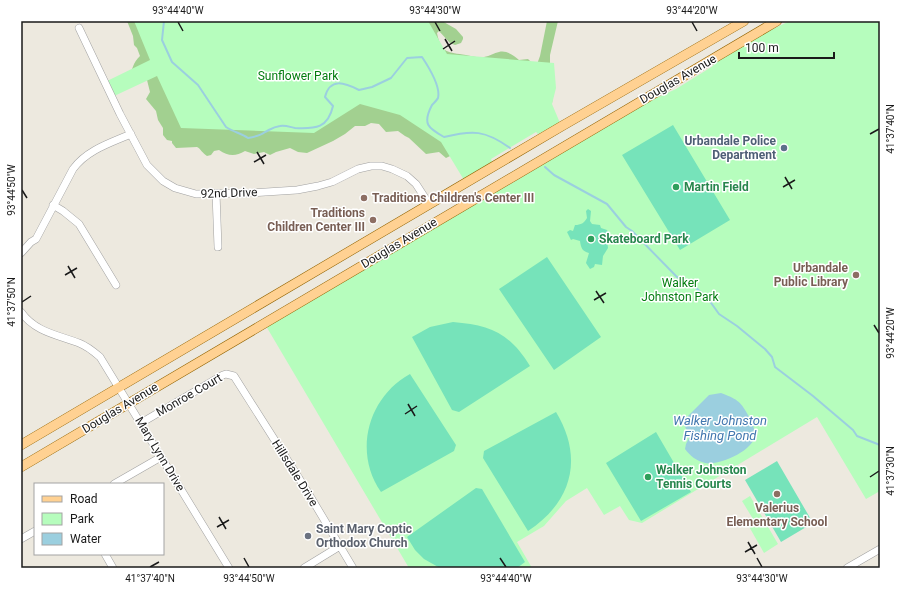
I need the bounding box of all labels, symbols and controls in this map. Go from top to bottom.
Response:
text: 93°44'40"W [152,5,204,16]
text: 93°44'30"W [409,5,461,16]
text: 93°44'20"W [666,5,718,16]
scale bar [739,34,834,60]
text: 100 m [745,41,779,55]
street label: Douglas Avenue [637,51,719,107]
park label: Sunflower Park [258,69,339,83]
text: 41°37'40"N [885,104,896,154]
place label: Urbandale Police Department [684,134,777,162]
marker: Urbandale Police Department [779,143,789,153]
text: 93°44'50"W [6,164,17,216]
place label: Martin Field [684,180,749,194]
marker: Martin Field [671,182,681,192]
street label: 92nd Drive [200,185,258,201]
place label: Traditions Children's Center III [372,191,534,205]
marker: Traditions Children's Center III [359,193,369,203]
place label: Traditions Children Center III [267,206,365,234]
street label: Douglas Avenue [359,215,439,271]
marker: Traditions Children Center III [368,215,378,225]
place label: Skateboard Park [599,232,689,246]
marker: Skateboard Park [586,234,596,244]
place label: Urbandale Public Library [774,261,849,289]
marker: Urbandale Public Library [851,270,861,280]
park label: Walker Johnston Park [641,276,720,304]
text: 41°37'50"N [6,277,17,327]
text: 93°44'20"W [885,307,896,359]
street label: Monroe Court [154,370,224,419]
street label: Douglas Avenue [80,380,160,436]
water label: Walker Johnston Fishing Pond [673,413,767,443]
street label: Mary Lynn Drive [132,414,188,494]
street label: Hillsdale Drive [269,437,321,509]
text: 41°37'30"N [885,446,896,496]
place label: Walker Johnston Tennis Courts [656,463,747,491]
marker: Walker Johnston Tennis Courts [643,472,653,482]
legend [34,483,164,555]
marker: Valerius Elementary School [772,489,782,499]
text: Road [70,492,98,506]
place label: Valerius Elementary School [726,501,828,529]
text: Park [70,512,95,526]
place label: Saint Mary Coptic Orthodox Church [316,522,412,550]
marker: Saint Mary Coptic Orthodox Church [303,531,313,541]
text: Water [70,532,101,546]
text: 41°37'40"N [125,573,175,584]
text: 93°44'50"W [223,573,275,584]
text: 93°44'40"W [480,573,532,584]
text: 93°44'30"W [736,573,788,584]

